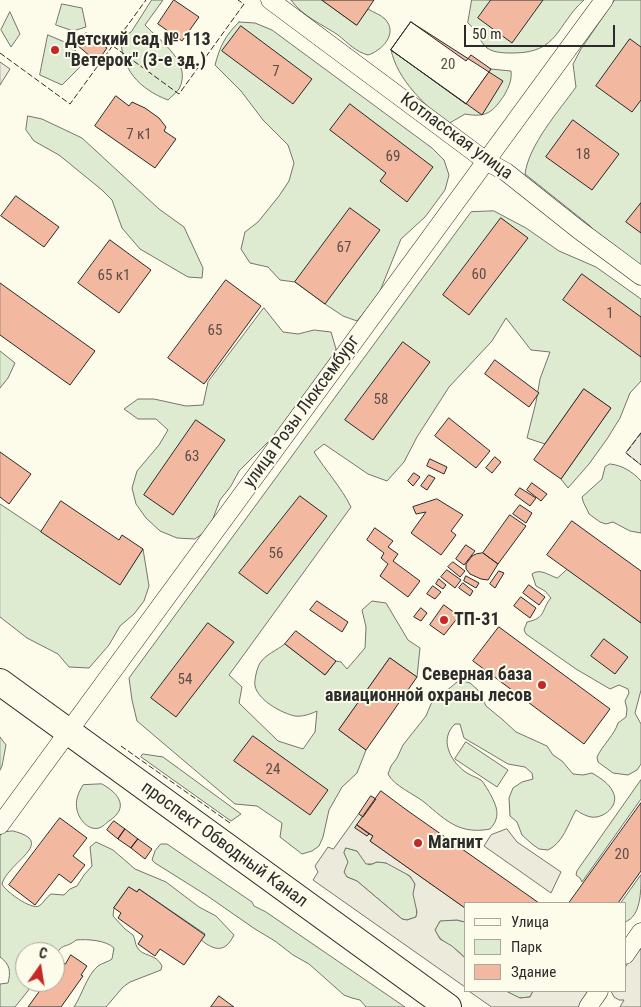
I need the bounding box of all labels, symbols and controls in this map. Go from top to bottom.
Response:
scale bar [466,15,617,47]
text: 50 m [472,25,502,43]
place label: Детский сад № 113 "Ветерок" (3-е зд.) [65,29,211,72]
marker: Детский сад № 113 "Ветерок" (3-е зд.) [49,44,61,56]
house number: 20 [441,56,455,74]
house number: 7 [272,63,280,81]
street label: Котласская улица [396,89,516,185]
house number: 7 к1 [126,126,152,144]
house number: 18 [576,146,590,164]
house number: 69 [386,148,400,166]
house number: 67 [337,239,351,257]
house number: 60 [472,266,486,284]
house number: 65 к1 [98,267,130,285]
house number: 1 [606,305,614,323]
house number: 65 [208,322,222,340]
street label: улица Розы Люксембург [239,331,365,493]
house number: 58 [374,391,388,409]
house number: 63 [185,448,199,466]
house number: 56 [269,545,283,563]
place label: ТП-31 [454,609,500,631]
marker: ТП-31 [438,614,450,626]
place label: Северная база авиационной охраны лесов [325,664,532,706]
house number: 54 [178,671,192,689]
marker: Северная база авиационной охраны лесов [536,679,548,691]
house number: 24 [266,761,280,779]
street label: проспект Обводный Канал [137,777,311,913]
place label: Магнит [428,832,483,854]
marker: Магнит [412,837,424,849]
house number: 20 [615,846,629,864]
legend [463,902,626,992]
text: Улица [511,913,549,931]
text: Парк [511,938,542,956]
north arrow [15,942,65,992]
text: С [37,945,49,962]
text: Здание [511,963,556,981]

